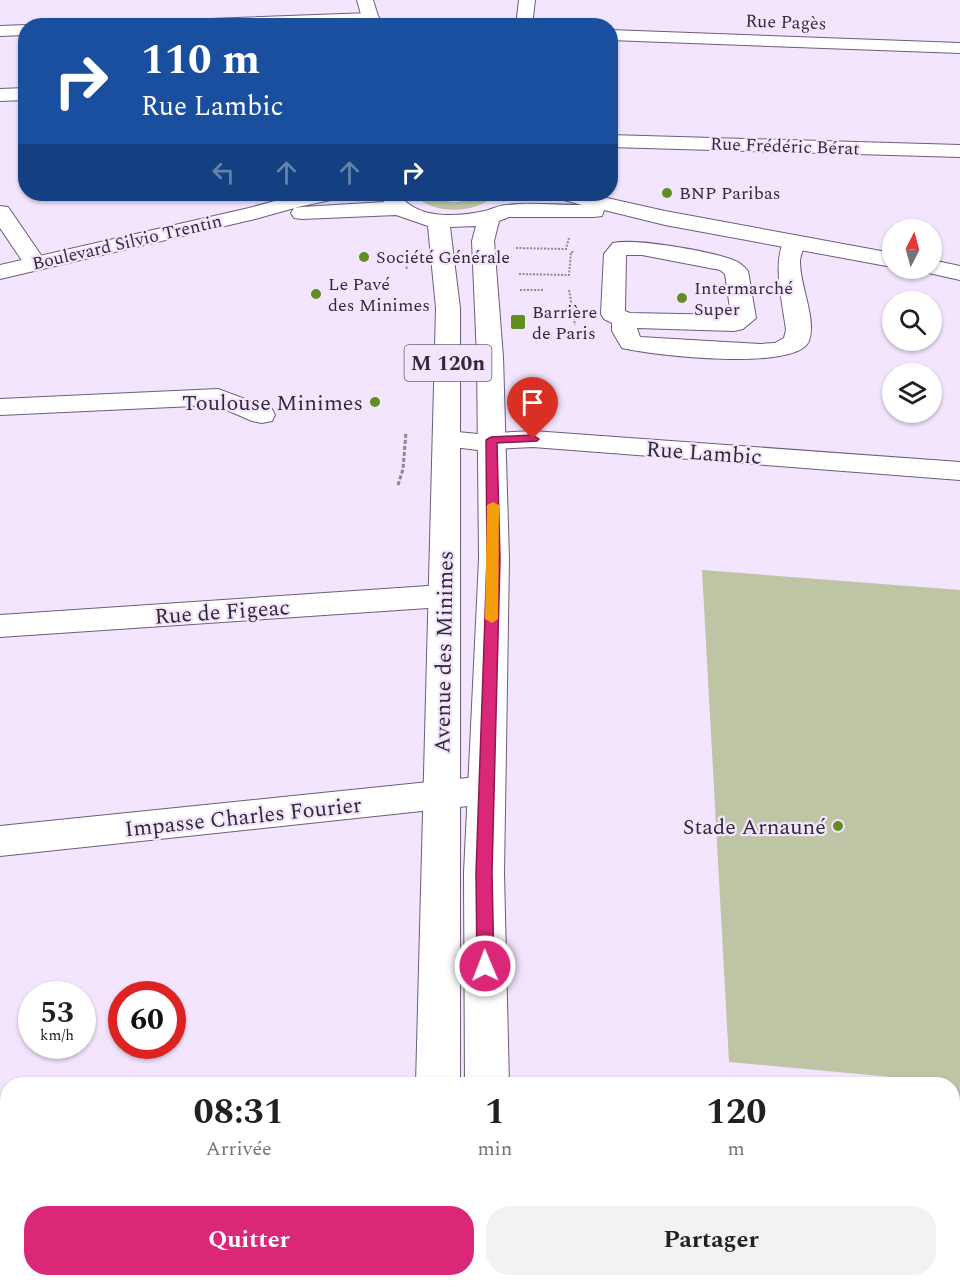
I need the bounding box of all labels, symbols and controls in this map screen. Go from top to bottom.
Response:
street label: Rue Pagès [745,8,827,37]
text: 110 m [141,29,260,92]
icon: right [42,42,120,120]
text: Rue Lambic [141,86,284,128]
street label: Rue Frédéric Bérat [710,130,860,163]
icon: left [207,156,240,189]
icon: ahead [270,156,303,189]
icon: ahead [333,156,366,189]
icon: right [396,156,429,189]
place label: BNP Paribas [679,180,780,207]
marker: BNP Paribas [660,186,674,200]
street label: Boulevard Silvio Trentin [29,207,225,278]
north arrow [882,219,942,279]
map controls [882,219,942,423]
place label: Société Générale [376,244,510,271]
marker: Société Générale [357,250,371,264]
place label: Le Pavé des Minimes [328,271,430,319]
place label: Intermarché Super [694,275,793,323]
marker: Le Pavé des Minimes [309,287,323,301]
marker: Intermarché Super [675,291,689,305]
button: search [882,291,942,351]
place label: Barrière de Paris [532,299,597,347]
marker: Barrière de Paris [509,313,527,331]
road number: M 120n [404,345,492,381]
button: layers [882,363,942,423]
pin [507,377,558,439]
icon: arrive [516,386,549,419]
place label: Toulouse Minimes [182,387,363,420]
marker: Toulouse Minimes [368,395,382,409]
street label: Rue Lambic [645,433,763,474]
street label: Avenue des Minimes [426,550,463,754]
street label: Rue de Figeac [153,591,291,634]
street label: Impasse Charles Fourier [123,789,364,846]
place label: Stade Arnauné [683,811,826,844]
marker: Stade Arnauné [831,819,845,833]
position arrow [453,934,517,998]
speed limit sign: 60 [108,981,186,1059]
text: 53 [40,990,74,1036]
text: km/h [40,1024,74,1047]
text: 08:31 [193,1085,284,1140]
text: 1 [485,1085,505,1140]
text: 120 [706,1085,766,1140]
text: Arrivée [206,1134,272,1164]
text: min [477,1134,512,1164]
text: m [728,1134,745,1164]
button: Quitter [24,1206,474,1275]
button: Partager [486,1206,936,1275]

